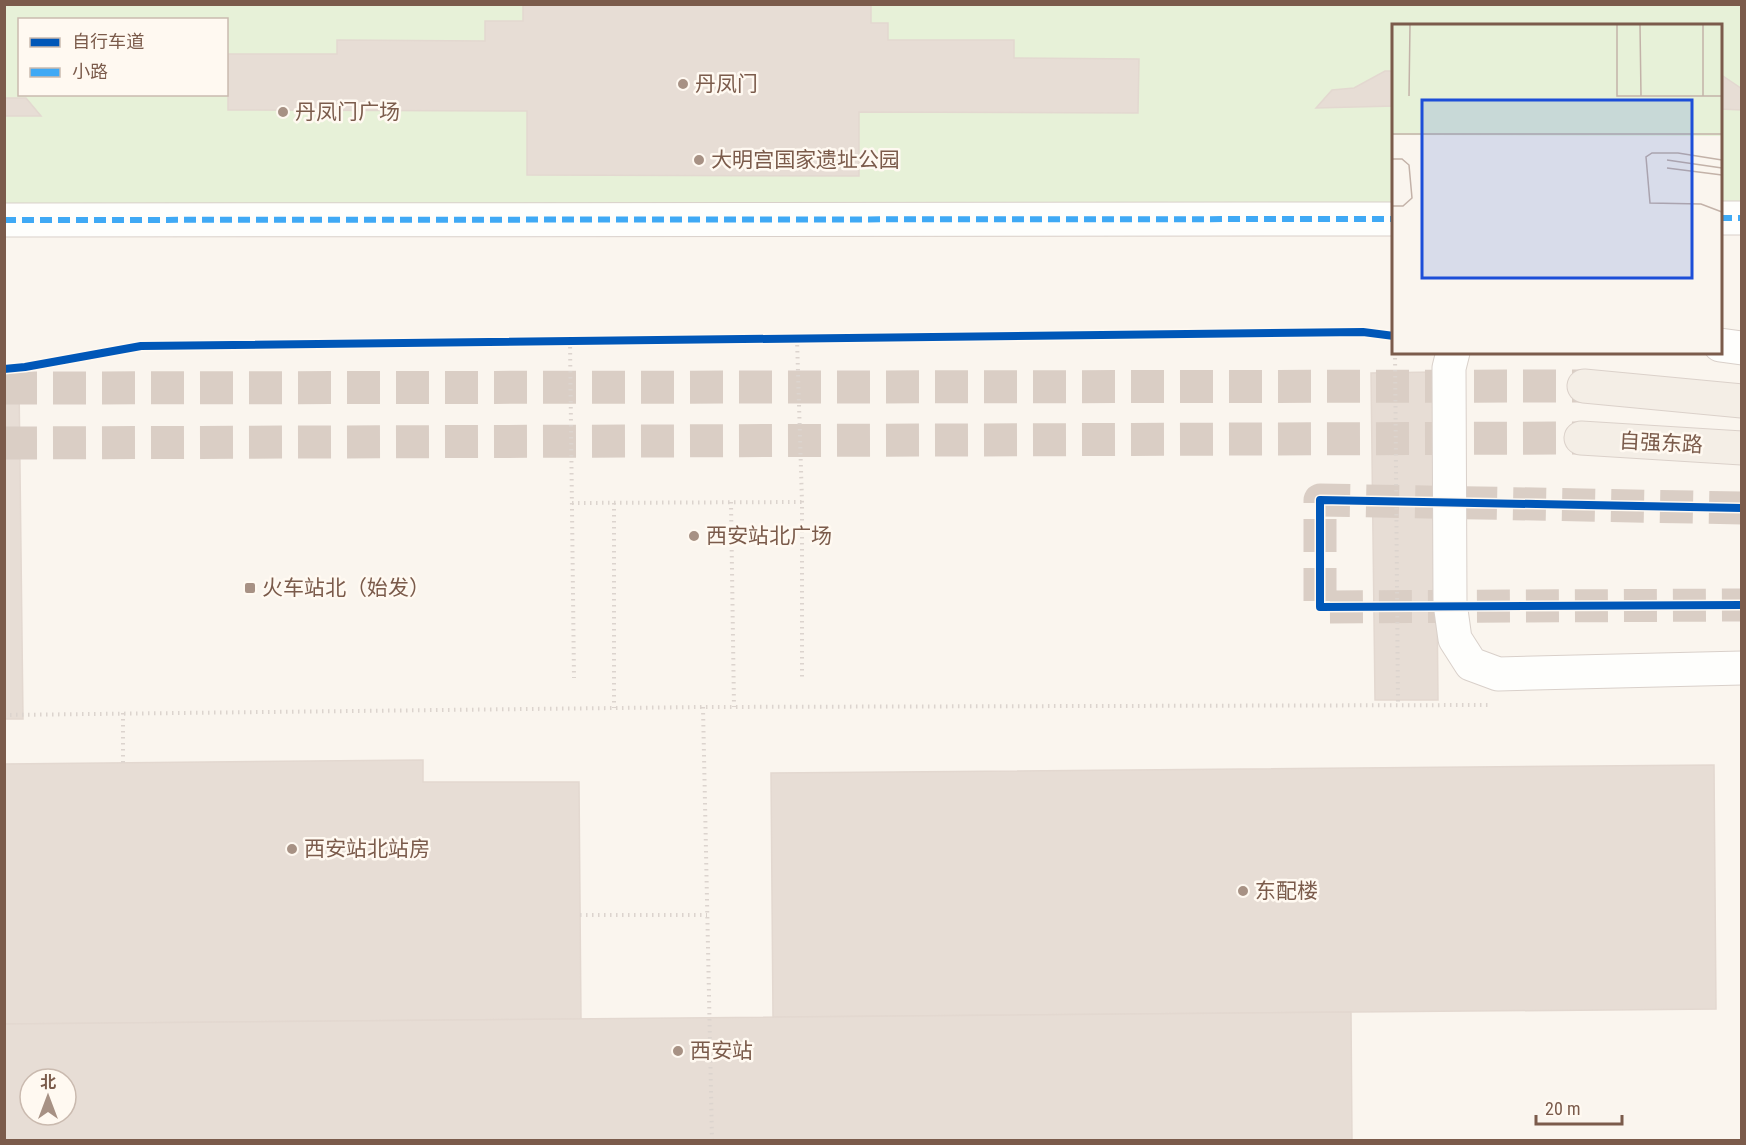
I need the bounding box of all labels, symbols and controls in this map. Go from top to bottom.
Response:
legend [18,18,228,96]
inset map [1392,24,1722,354]
text: 自行车道 [72,31,144,52]
text: 小路 [72,61,108,82]
place label: 丹凤门 [695,72,758,96]
marker: 丹凤门 [676,77,690,91]
place label: 丹凤门广场 [295,100,400,124]
marker: 丹凤门广场 [276,105,290,119]
place label: 大明宫国家遗址公园 [711,148,900,172]
marker: 大明宫国家遗址公园 [692,153,706,167]
street label: 自强东路 [1618,429,1704,457]
place label: 西安站北广场 [706,524,832,548]
marker: 西安站北广场 [687,529,701,543]
place label: 火车站北（始发） [262,576,430,600]
marker: 火车站北（始发） [243,581,257,595]
place label: 西安站北站房 [304,837,430,861]
marker: 西安站北站房 [285,842,299,856]
place label: 东配楼 [1255,879,1318,903]
marker: 东配楼 [1236,884,1250,898]
place label: 西安站 [690,1039,753,1063]
marker: 西安站 [671,1044,685,1058]
north arrow [18,1067,78,1127]
text: 北 [40,1073,56,1092]
scale bar [1536,1088,1622,1126]
text: 20 m [1545,1098,1580,1119]

